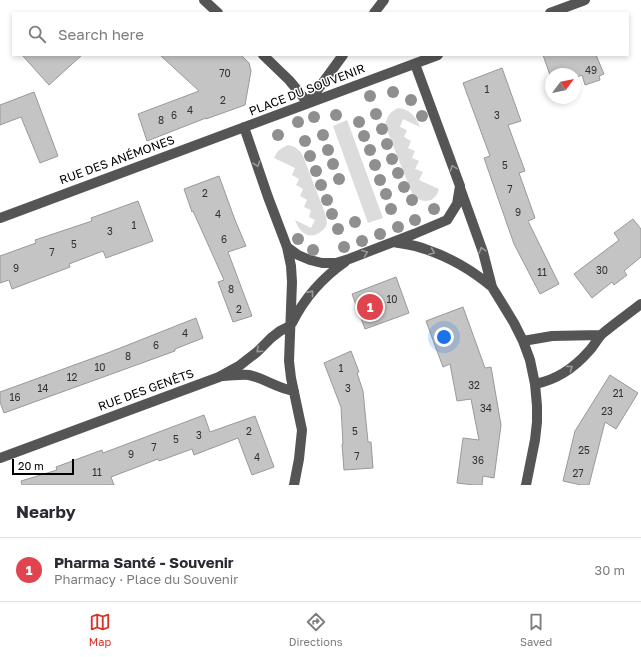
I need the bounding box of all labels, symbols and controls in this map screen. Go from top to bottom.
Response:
search box [12,12,629,56]
icon: search [26,23,48,45]
text: Search here [58,25,144,43]
street label: PLACE DU SOUVENIR [247,60,367,119]
house number: 49 [585,64,597,76]
house number: 70 [219,67,231,79]
north arrow [545,68,581,104]
house number: 1 [485,83,490,95]
house number: 2 [220,94,226,106]
house number: 4 [187,104,193,116]
house number: 6 [171,109,177,121]
house number: 3 [494,109,500,121]
house number: 8 [158,114,164,126]
street label: RUE DES ANÉMONES [57,132,177,187]
house number: 5 [502,159,508,171]
one-way arrow [252,161,260,168]
one-way arrow [450,165,458,172]
house number: 7 [507,183,513,195]
house number: 2 [202,187,208,199]
house number: 9 [515,206,521,218]
house number: 4 [215,208,221,220]
house number: 1 [132,219,137,231]
house number: 3 [107,225,113,237]
house number: 6 [221,233,227,245]
house number: 5 [71,238,77,250]
house number: 7 [49,246,55,258]
one-way arrow [478,246,487,253]
one-way arrow [428,247,435,255]
one-way arrow [362,249,369,257]
house number: 9 [13,262,19,274]
house number: 30 [596,264,608,276]
house number: 11 [537,266,547,278]
house number: 8 [228,283,234,295]
one-way arrow [306,291,313,298]
pin: 1 [357,292,383,322]
house number: 10 [386,293,398,305]
house number: 2 [236,303,242,315]
house number: 4 [182,327,188,339]
your location [434,327,454,347]
house number: 6 [153,339,159,351]
one-way arrow [256,345,264,352]
house number: 8 [125,350,131,362]
house number: 10 [94,361,106,373]
house number: 1 [339,362,344,374]
street label: RUE DES GENÊTS [96,365,196,414]
one-way arrow [566,365,573,373]
house number: 12 [67,371,78,383]
house number: 32 [468,379,480,391]
house number: 14 [38,382,48,394]
house number: 3 [345,382,351,394]
house number: 21 [613,387,623,399]
house number: 16 [10,391,20,403]
house number: 34 [480,402,492,414]
house number: 23 [601,405,613,417]
house number: 2 [246,425,252,437]
house number: 5 [352,425,358,437]
house number: 3 [196,429,202,441]
house number: 5 [173,433,179,445]
house number: 7 [151,441,157,453]
house number: 25 [578,444,590,456]
house number: 9 [128,448,134,460]
house number: 7 [354,450,360,462]
house number: 4 [254,451,260,463]
house number: 36 [472,454,484,466]
scale bar [12,457,74,476]
text: 20 m [18,459,44,472]
house number: 11 [92,466,102,478]
house number: 27 [572,467,584,479]
text: Nearby [16,501,76,522]
text: Pharma Santé - Souvenir [54,553,234,571]
text: 1 [26,562,32,578]
text: 30 m [595,562,625,578]
text: Pharmacy · Place du Souvenir [54,571,238,587]
tab: Map [89,611,111,648]
tab: Directions [289,611,343,648]
tab: Saved [520,611,552,648]

